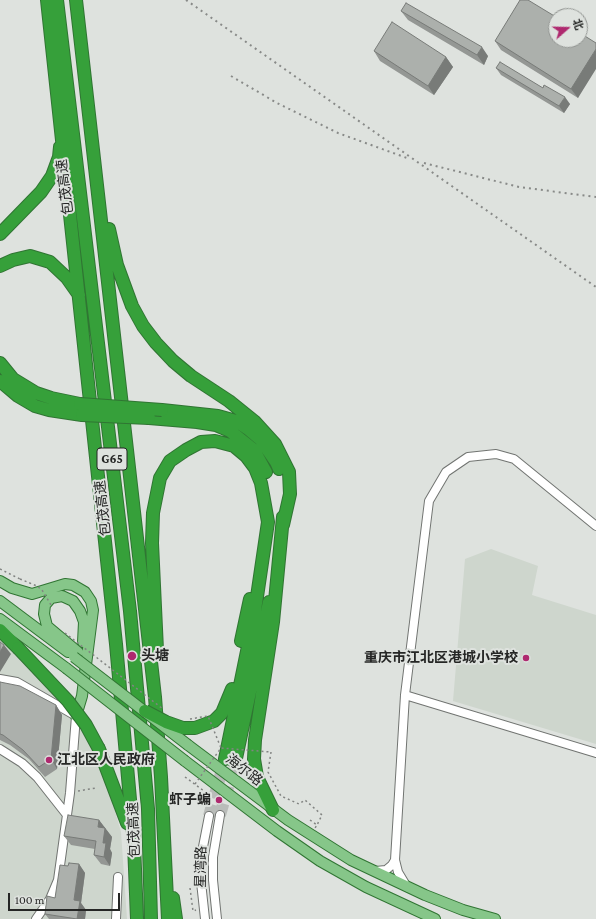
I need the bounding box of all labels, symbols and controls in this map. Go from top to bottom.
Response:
north arrow [548,8,588,48]
text: 北 [571,17,586,31]
street label: 包茂高速 [53,158,77,216]
road number: G65 [97,448,127,470]
street label: 包茂高速 [92,479,114,537]
place label: 头塘 [141,648,169,664]
marker: 头塘 [126,650,138,662]
place label: 重庆市江北区港城小学校 [364,650,518,666]
marker: 重庆市江北区港城小学校 [521,653,531,663]
street label: 海尔路 [222,751,266,789]
place label: 江北区人民政府 [57,752,155,768]
marker: 江北区人民政府 [44,755,54,765]
place label: 虾子蝙 [169,792,211,808]
marker: 虾子蝙 [214,795,224,805]
street label: 包茂高速 [125,802,143,858]
street label: 星湾路 [192,846,210,888]
scale bar [10,885,122,911]
text: 100 m [15,893,44,907]

